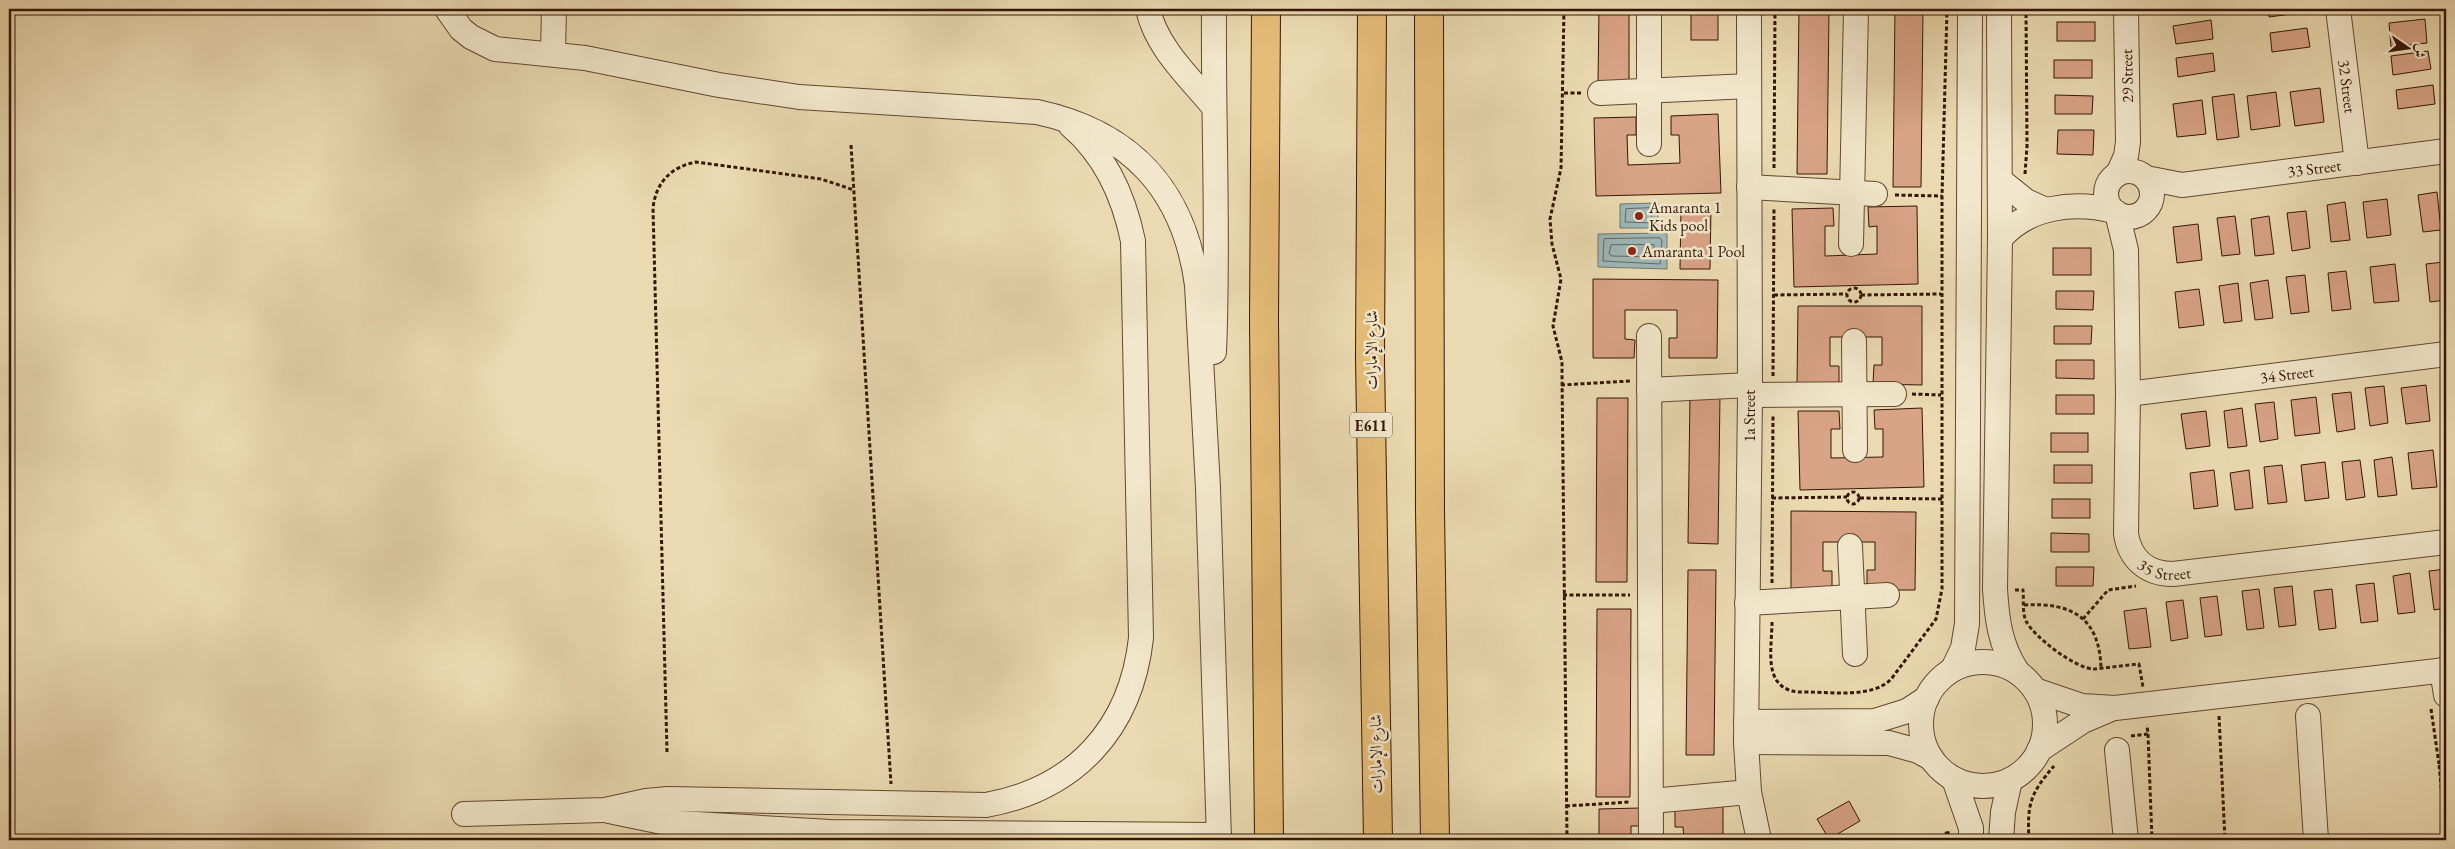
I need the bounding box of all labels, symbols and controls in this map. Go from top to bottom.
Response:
north arrow [2382,22,2432,72]
text: ش [2410,42,2431,60]
street label: 29 Street [2116,49,2138,103]
street label: 32 Street [2334,58,2361,114]
street label: 33 Street [2286,154,2342,182]
place label: Amaranta 1 Kids pool [1648,197,1721,236]
marker: Amaranta 1 Kids pool [1633,210,1645,222]
place label: Amaranta 1 Pool [1641,241,1745,262]
marker: Amaranta 1 Pool [1626,245,1638,257]
street label: شارع الإمارات [1361,310,1385,390]
street label: 34 Street [2259,360,2315,388]
street label: 1a Street [1739,390,1760,442]
road number: E611 [1350,412,1392,438]
street label: 35 Street [2133,554,2192,585]
street label: شارع الإمارات [1365,714,1390,794]

